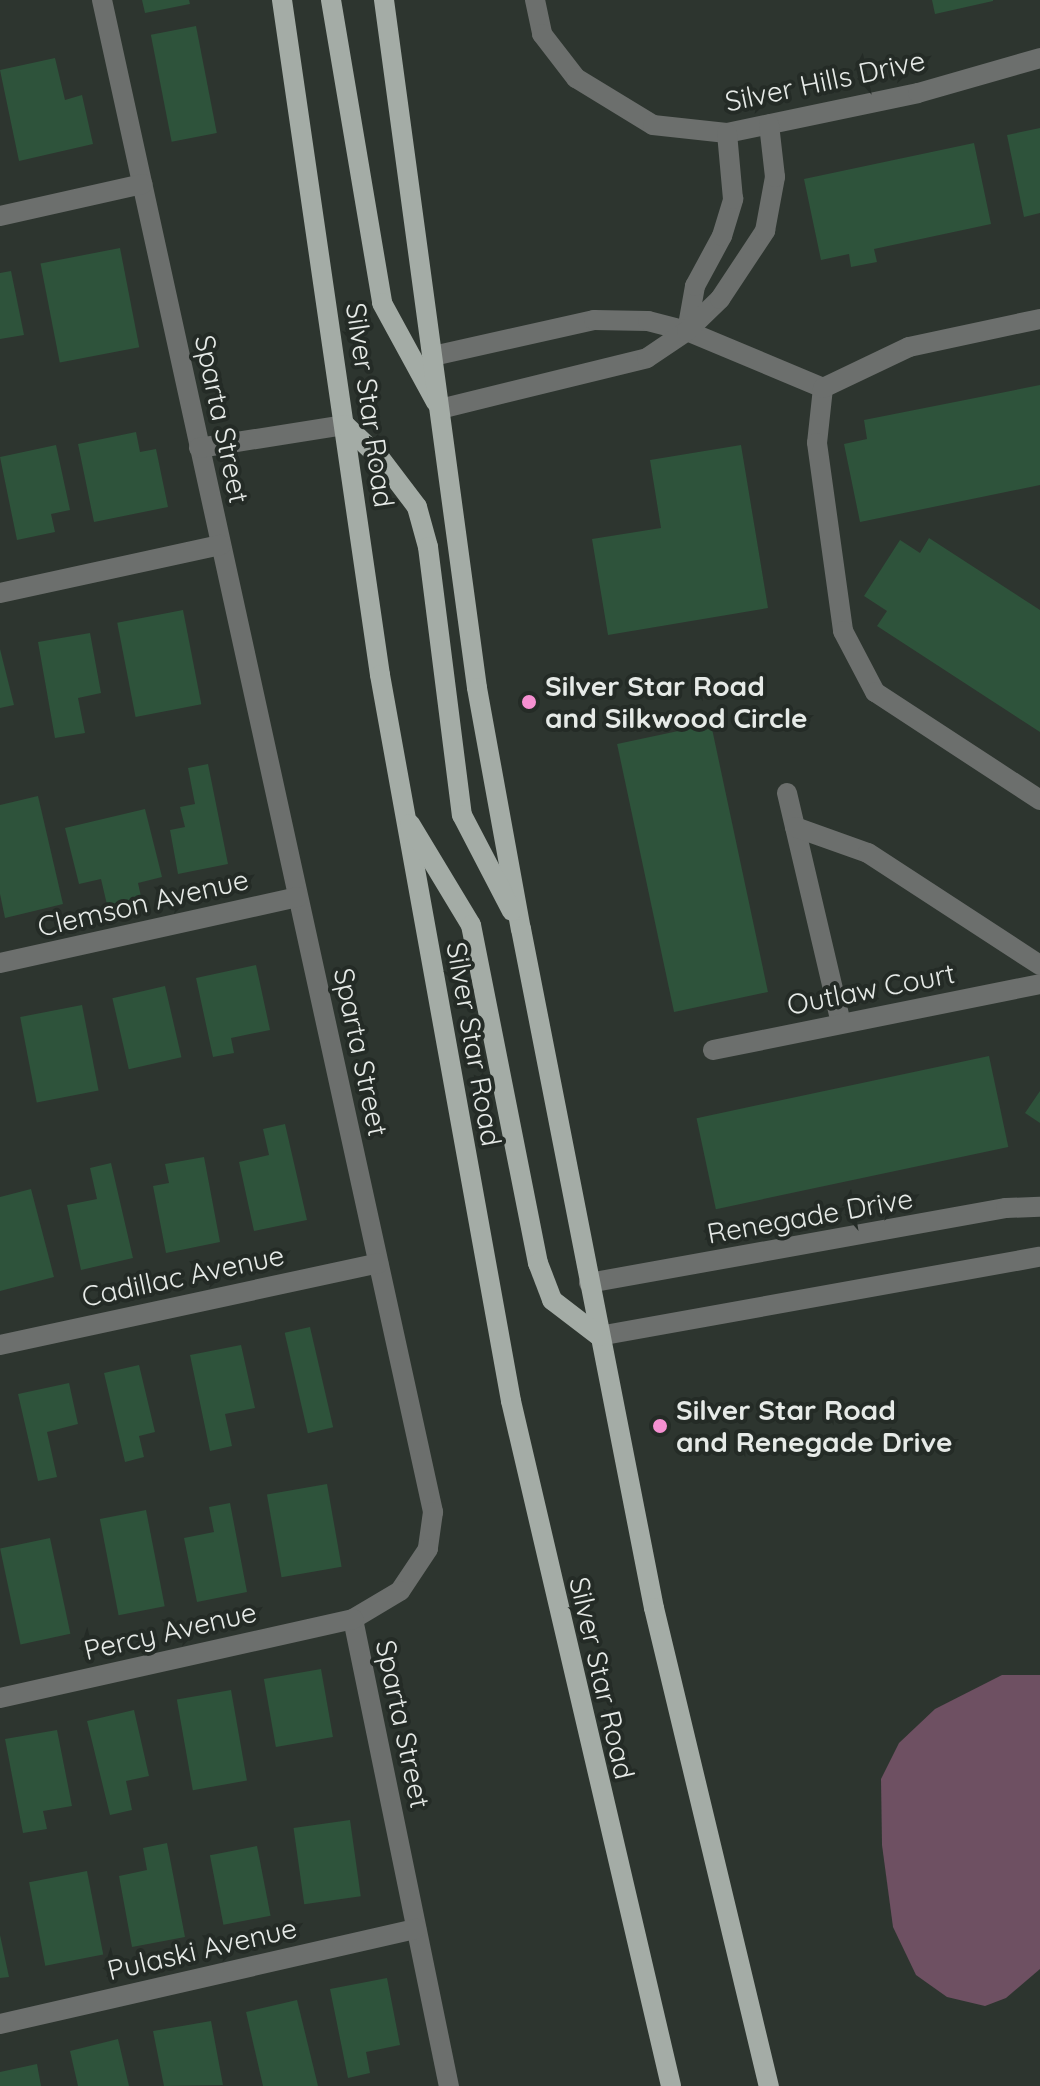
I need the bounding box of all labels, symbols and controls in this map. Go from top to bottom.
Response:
street label: Silver Hills Drive [722,43,928,119]
street label: Silver Star Road [339,300,401,510]
street label: Sparta Street [188,332,256,506]
place label: Silver Star Road and Silkwood Circle [545,669,807,735]
marker: Silver Star Road and Silkwood Circle [520,693,538,711]
street label: Clemson Avenue [34,862,252,944]
street label: Silver Star Road [440,939,508,1149]
street label: Outlaw Court [784,956,958,1022]
street label: Sparta Street [327,965,395,1139]
street label: Renegade Drive [704,1181,916,1251]
street label: Cadillac Avenue [79,1238,287,1314]
place label: Silver Star Road and Renegade Drive [676,1393,953,1459]
marker: Silver Star Road and Renegade Drive [651,1417,669,1435]
street label: Silver Star Road [562,1574,642,1782]
street label: Percy Avenue [80,1595,260,1667]
street label: Sparta Street [369,1637,437,1811]
street label: Pulaski Avenue [104,1911,300,1987]

